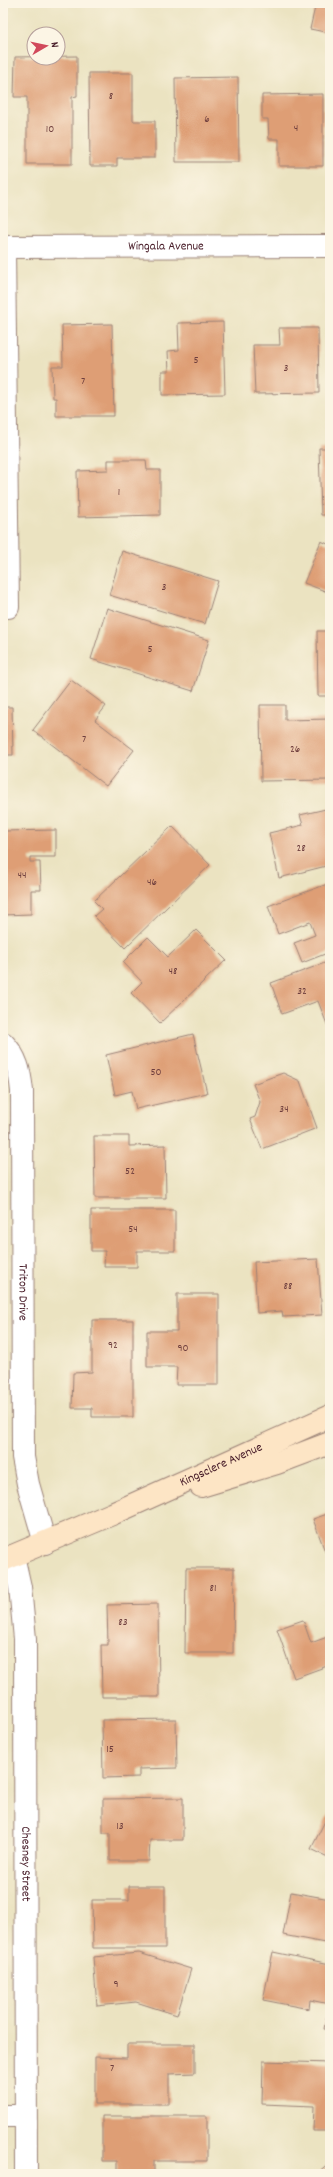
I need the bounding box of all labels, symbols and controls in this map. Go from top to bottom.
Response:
north arrow [26,26,66,66]
text: N [46,41,62,49]
house number: 8 [109,89,113,105]
house number: 6 [204,112,210,128]
house number: 4 [294,121,298,137]
house number: 10 [46,122,54,138]
street label: Wingala Avenue [128,237,204,256]
house number: 5 [193,353,199,369]
house number: 3 [284,361,289,377]
house number: 7 [81,374,85,390]
house number: 1 [118,485,120,501]
house number: 3 [162,580,167,596]
house number: 5 [147,642,153,658]
house number: 7 [82,732,86,748]
house number: 26 [290,742,300,758]
house number: 28 [296,841,306,857]
house number: 44 [17,868,27,884]
house number: 46 [147,875,157,891]
house number: 48 [169,964,177,980]
house number: 32 [297,984,307,1000]
house number: 50 [150,1065,162,1081]
house number: 34 [279,1102,289,1118]
house number: 52 [125,1164,135,1180]
house number: 54 [128,1222,138,1238]
street label: Triton Drive [13,1264,32,1321]
house number: 88 [284,1279,292,1295]
house number: 92 [108,1338,118,1354]
house number: 90 [177,1341,189,1357]
street label: Kingsclere Avenue [177,1438,266,1492]
house number: 81 [210,1581,216,1597]
house number: 83 [118,1615,128,1631]
house number: 15 [106,1742,114,1758]
house number: 13 [116,1819,124,1835]
street label: Chesney Street [16,1826,35,1902]
house number: 9 [113,1977,119,1993]
house number: 7 [110,2061,114,2077]

